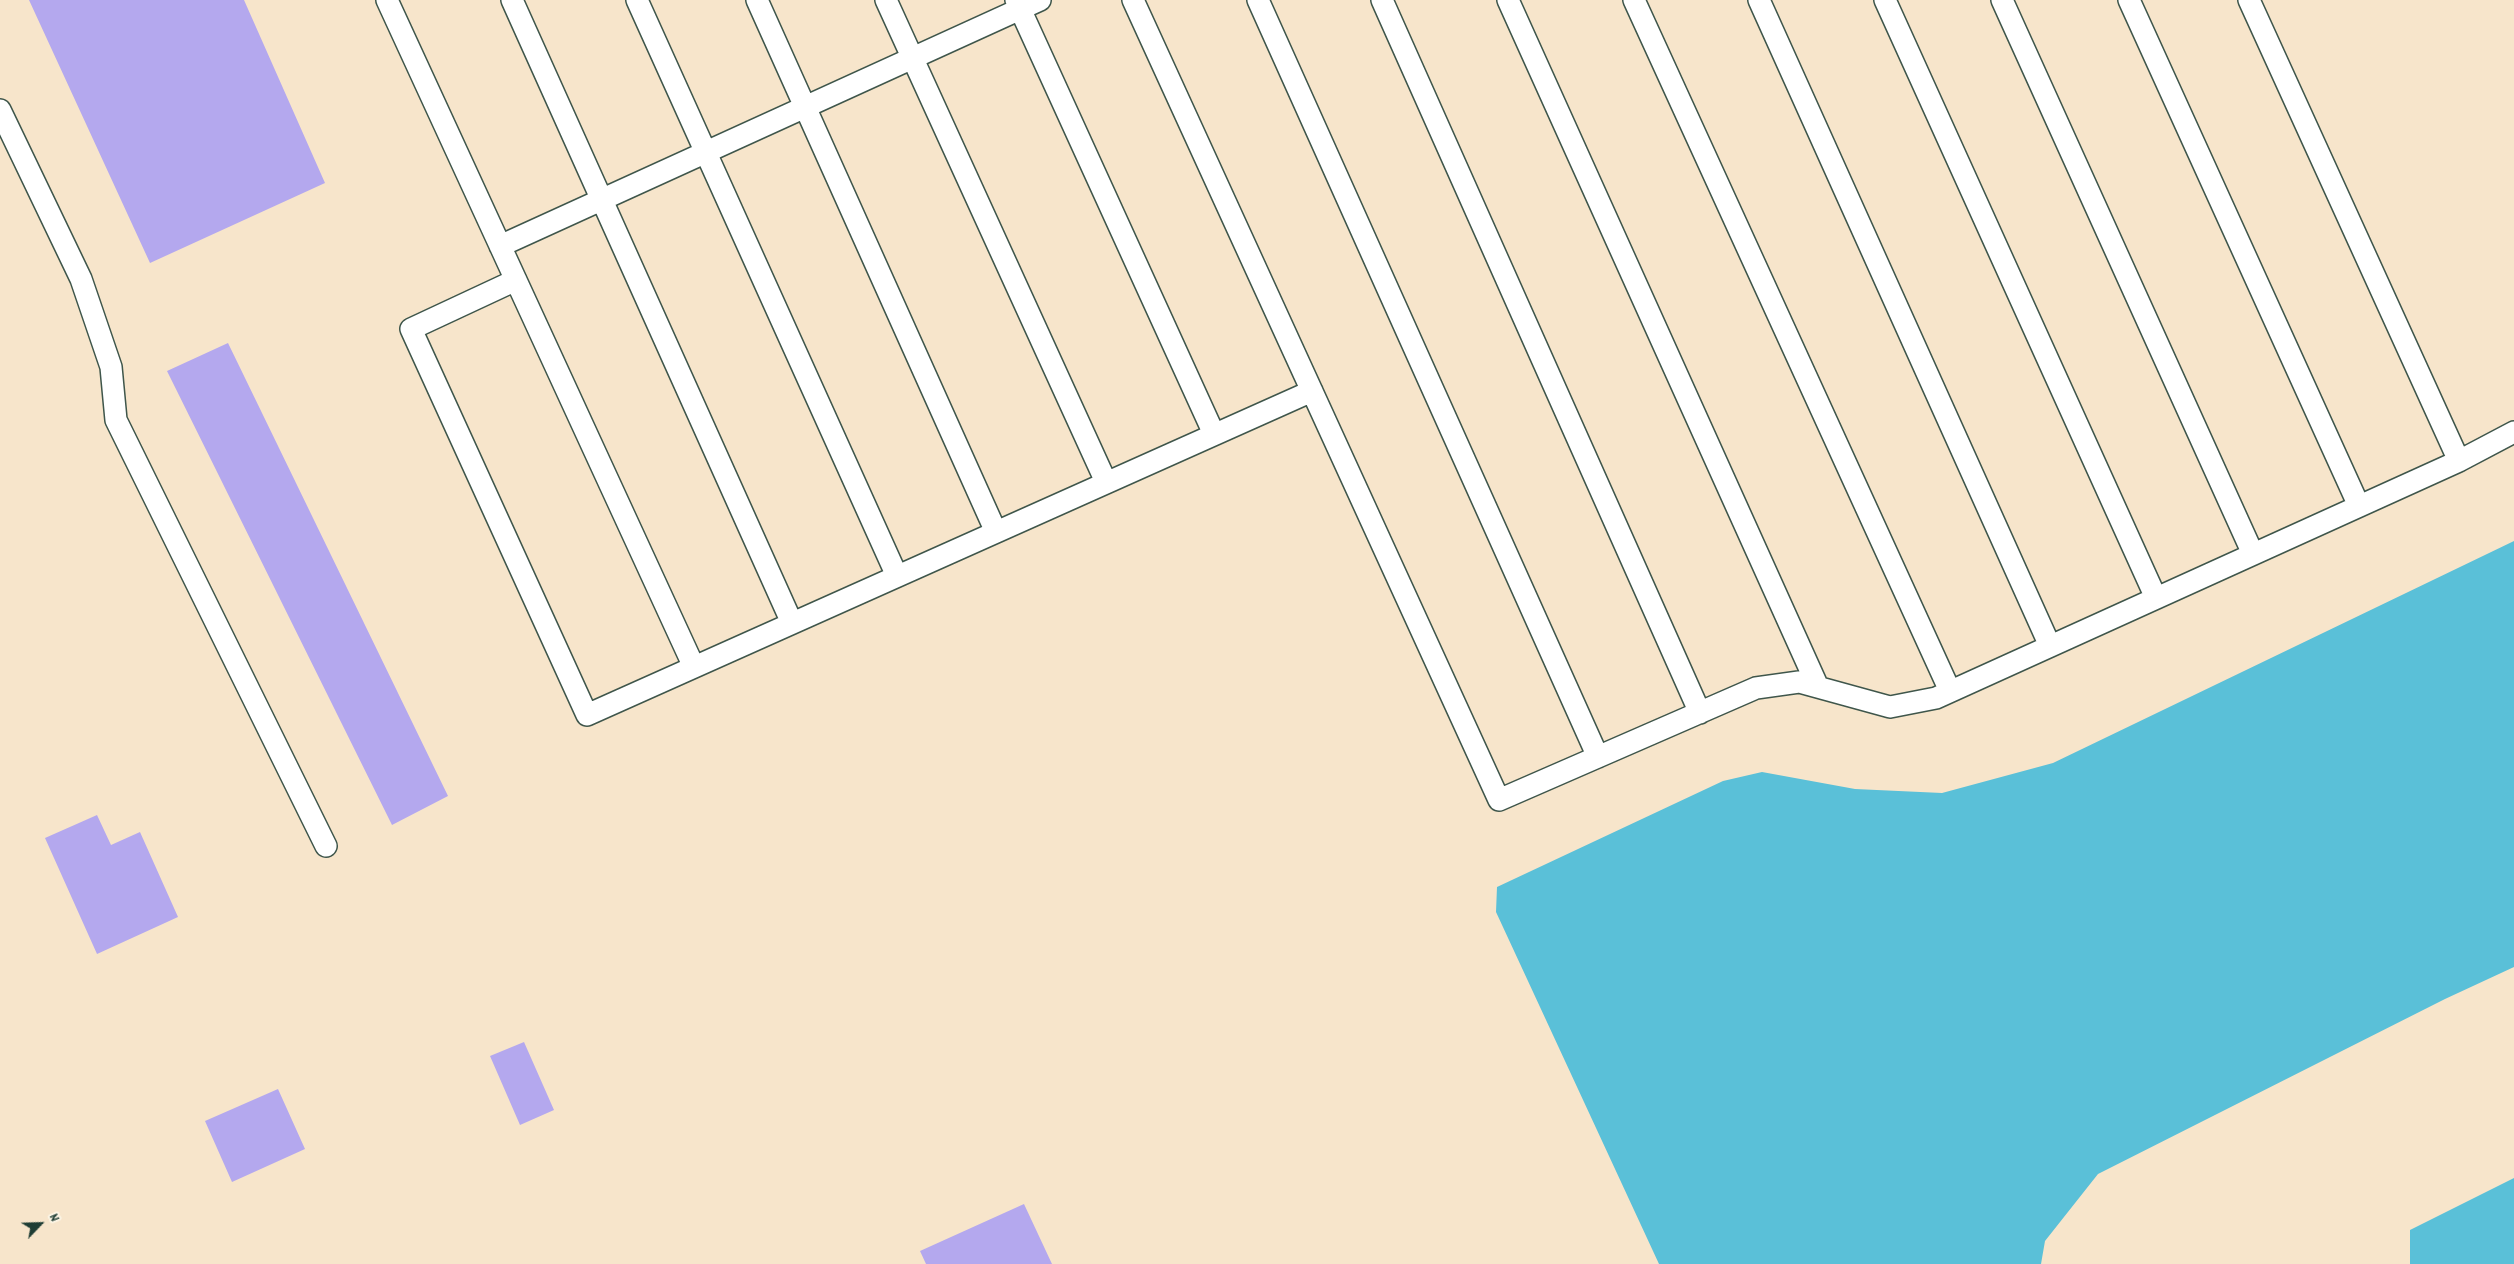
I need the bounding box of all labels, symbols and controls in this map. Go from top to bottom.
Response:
north arrow [15,1199,65,1249]
text: N [43,1211,64,1225]

